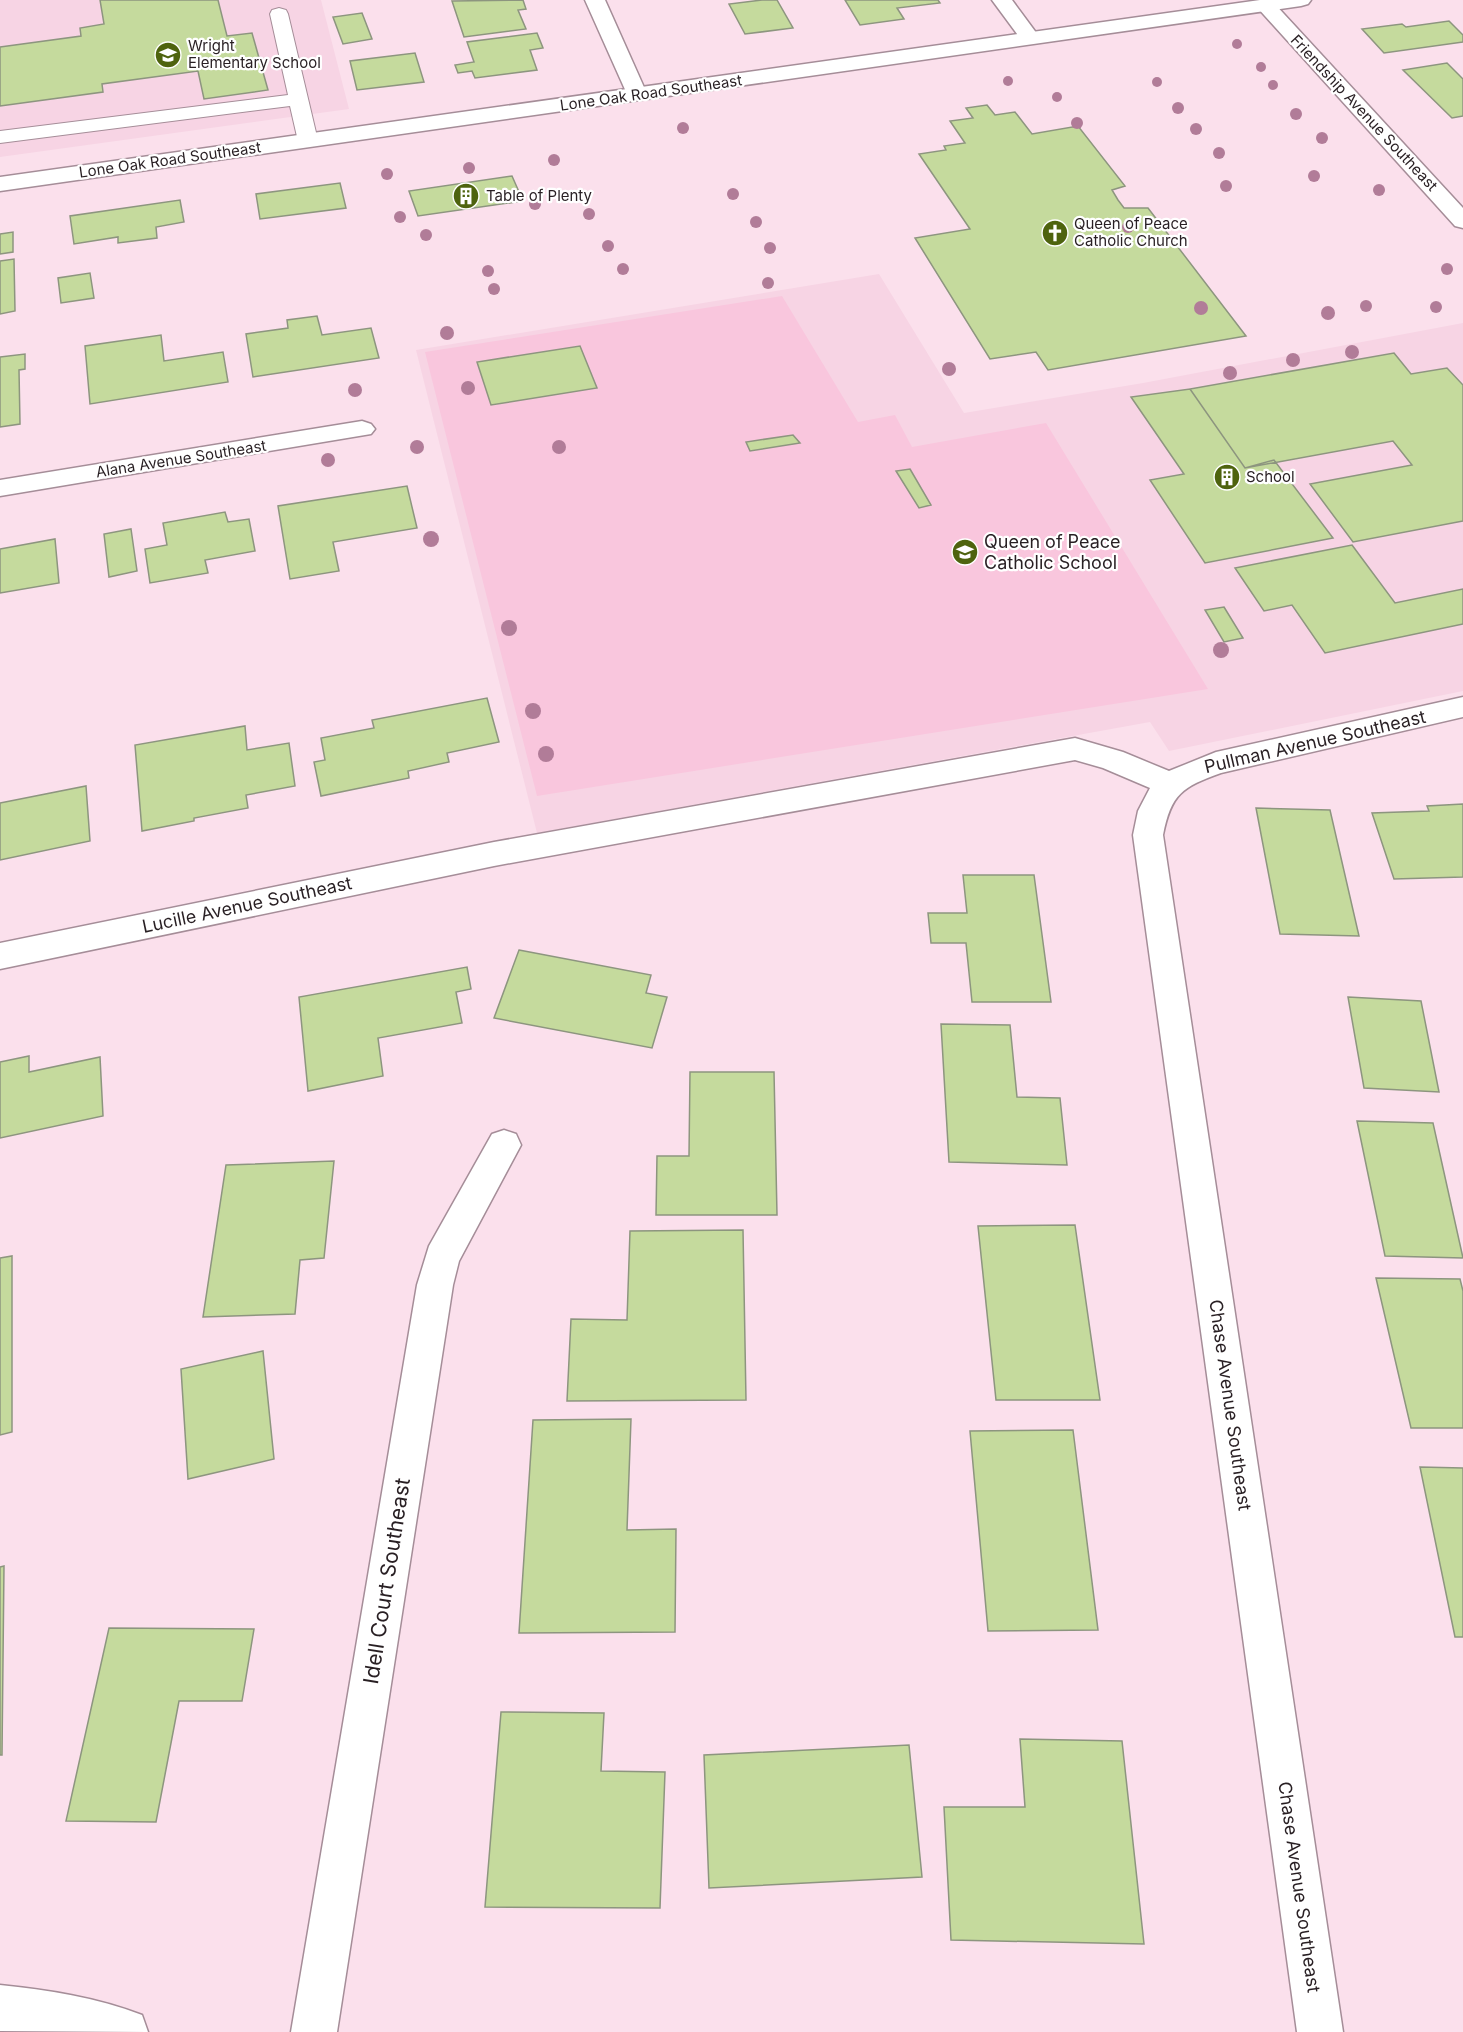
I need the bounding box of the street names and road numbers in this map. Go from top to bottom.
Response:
street label: Friendship Avenue Southeast [1287,31,1442,195]
street label: Lone Oak Road Southeast [559,70,743,115]
street label: Lone Oak Road Southeast [78,137,262,182]
street label: Alana Avenue Southeast [94,436,268,481]
street label: Pullman Avenue Southeast [1202,706,1428,777]
street label: Lucille Avenue Southeast [140,872,354,937]
street label: Chase Avenue Southeast [1205,1298,1256,1512]
street label: Idell Court Southeast [358,1476,415,1686]
street label: Chase Avenue Southeast [1274,1780,1325,1994]

